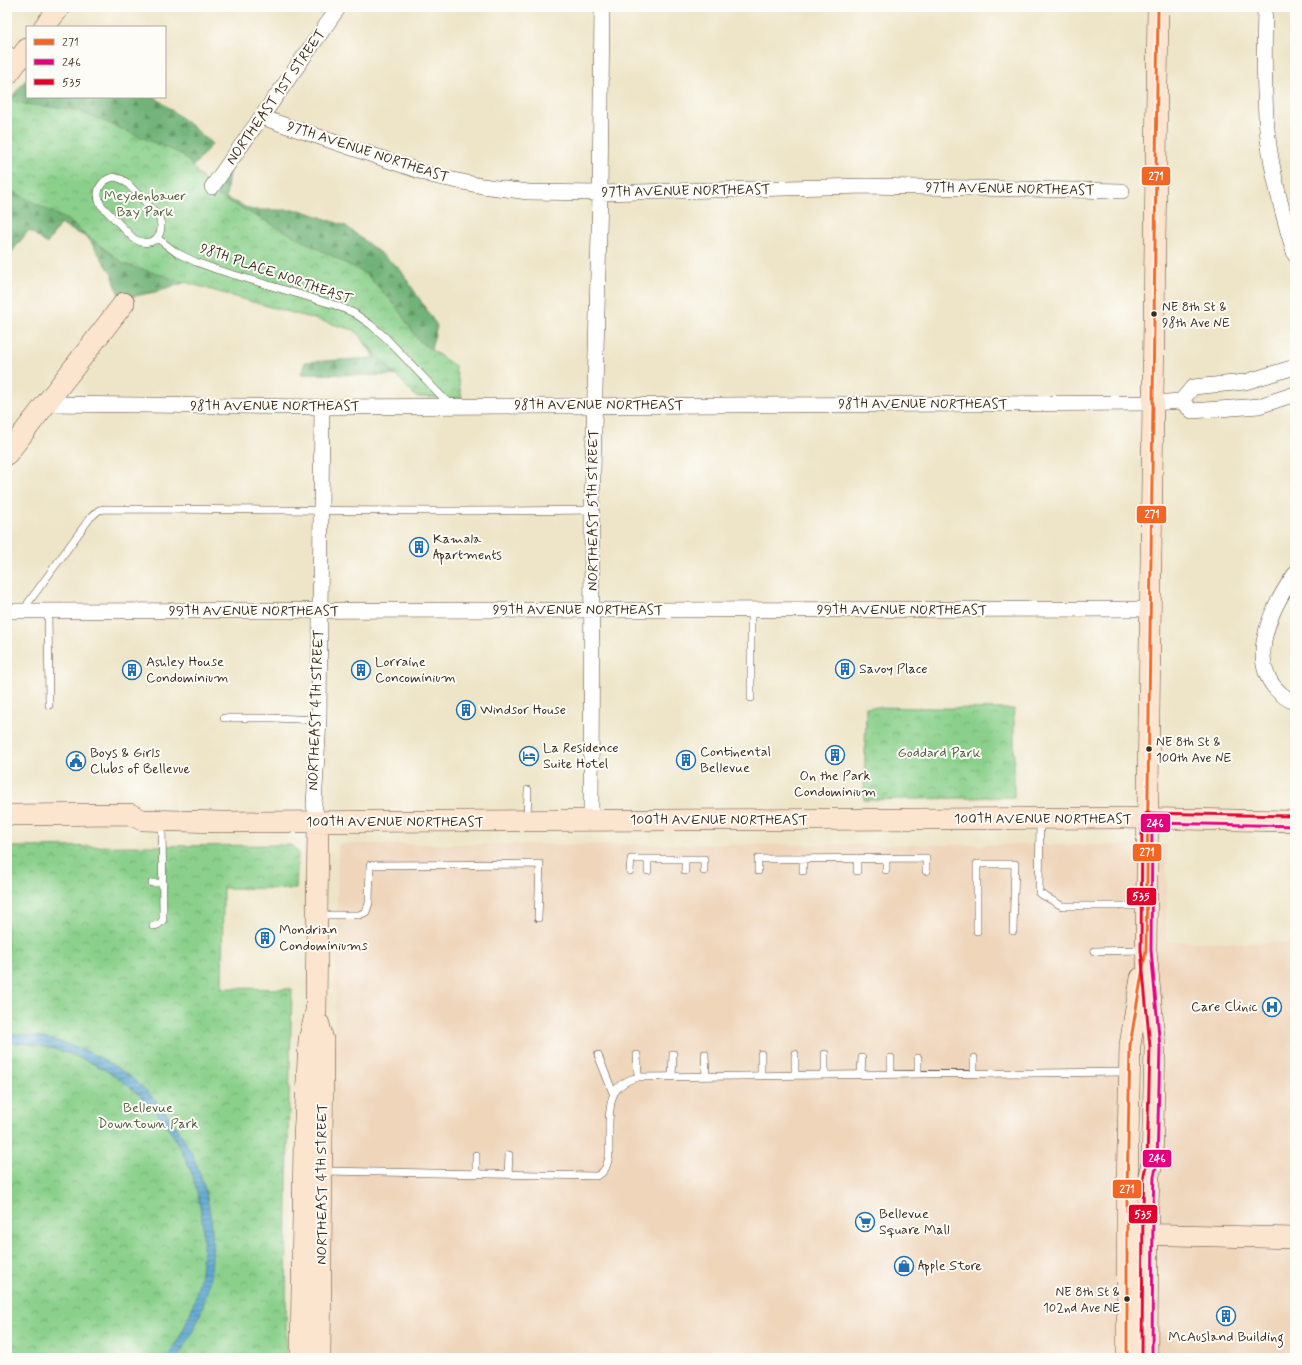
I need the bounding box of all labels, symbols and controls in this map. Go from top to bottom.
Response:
legend [26,26,166,98]
street label: NORTHEAST 1ST STREET [222,26,330,168]
text: 271 [62,35,79,51]
text: 246 [62,55,81,71]
text: 535 [62,75,81,91]
street label: 97TH AVENUE NORTHEAST [285,117,451,187]
line badge: 271 [1141,166,1171,186]
text: 271 [1148,170,1164,184]
street label: 97TH AVENUE NORTHEAST [925,179,1095,199]
street label: 97TH AVENUE NORTHEAST [601,181,771,201]
park label: Meydenbauer Bay Park [104,187,186,221]
street label: 98TH PLACE NORTHEAST [198,239,355,309]
place label: NE 8th St & 98th Ave NE [1162,299,1230,332]
marker: NE 8th St & 98th Ave NE [1149,309,1159,319]
street label: 98TH AVENUE NORTHEAST [838,395,1008,413]
street label: 98TH AVENUE NORTHEAST [514,396,684,414]
street label: 98TH AVENUE NORTHEAST [190,397,360,415]
street label: NORTHEAST 5TH STREET [584,429,602,591]
line badge: 271 [1136,505,1167,524]
text: 271 [1144,508,1160,522]
place label: Kamala Apartments [433,530,502,565]
building icon: Kamala Apartments [408,536,430,558]
street label: 99TH AVENUE NORTHEAST [493,601,663,619]
street label: 99TH AVENUE NORTHEAST [817,601,987,619]
street label: 99TH AVENUE NORTHEAST [169,602,339,620]
street label: NORTHEAST 4TH STREET [304,629,328,791]
place label: Ashley House Condominium [146,653,228,687]
place label: Lorraine Concominium [375,653,456,687]
building icon: Savoy Place [834,658,856,680]
building icon: Ashley House Condominium [121,659,143,681]
building icon: Lorraine Concominium [350,659,372,681]
place label: Savoy Place [859,660,928,678]
building icon: Windsor House [455,699,477,721]
place label: Windsor House [480,701,566,719]
place label: NE 8th St & 100th Ave NE [1156,734,1232,767]
place label: La Residence Suite Hotel [543,739,619,773]
place label: Continental Bellevue [700,743,771,777]
place label: Boys & Girls Clubs of Bellevue [90,744,190,778]
building icon: On the Park Condominium [824,744,846,766]
park label: Goddard Park [897,744,981,762]
marker: NE 8th St & 100th Ave NE [1144,744,1154,754]
hotel icon: La Residence Suite Hotel [518,745,540,767]
building icon: Continental Bellevue [675,749,697,771]
public building icon: Boys & Girls Clubs of Bellevue [65,750,87,772]
place label: On the Park Condominium [794,767,876,801]
street label: 100TH AVENUE NORTHEAST [954,810,1132,828]
street label: 100TH AVENUE NORTHEAST [630,811,808,829]
street label: 100TH AVENUE NORTHEAST [306,813,484,831]
line badge: 246 [1140,813,1171,833]
text: 246 [1146,817,1164,831]
line badge: 271 [1132,843,1162,862]
text: 271 [1139,846,1155,860]
line badge: 535 [1126,887,1157,906]
text: 535 [1132,890,1150,904]
place label: Mondrian Condominiums [279,921,368,955]
building icon: Mondrian Condominiums [254,927,276,949]
hospital icon: Care Clinic [1261,996,1283,1018]
place label: Care Clinic [1191,998,1259,1016]
park label: Bellevue Downtown Park [98,1099,198,1133]
street label: NORTHEAST 4TH STREET [313,1103,331,1265]
line badge: 246 [1142,1149,1172,1168]
text: 246 [1148,1152,1166,1166]
line badge: 271 [1112,1179,1142,1199]
text: 271 [1119,1183,1135,1197]
line badge: 535 [1128,1204,1158,1224]
place label: Bellevue Square Mall [879,1205,950,1239]
text: 535 [1134,1208,1152,1222]
supermarket icon: Bellevue Square Mall [854,1211,876,1233]
shop icon: Apple Store [893,1255,915,1277]
place label: Apple Store [918,1257,982,1276]
place label: NE 8th St & 102nd Ave NE [1043,1284,1120,1317]
marker: NE 8th St & 102nd Ave NE [1122,1294,1132,1304]
building icon: McAusland Building [1215,1305,1237,1327]
place label: McAusland Building [1168,1328,1284,1348]

